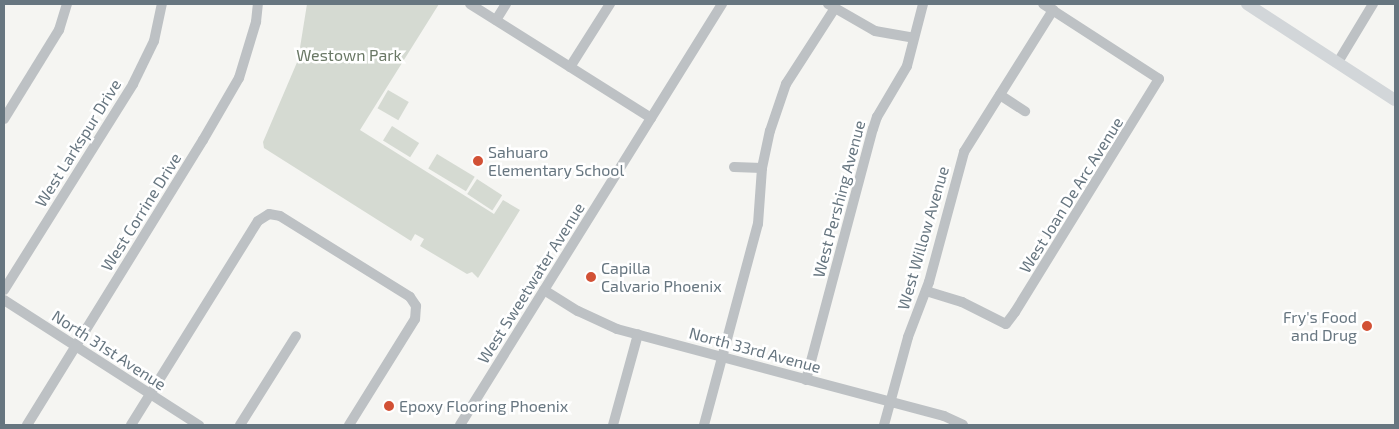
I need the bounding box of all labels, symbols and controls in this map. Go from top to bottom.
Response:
park label: Westown Park [296,45,402,65]
street label: West Larkspur Drive [31,75,125,211]
street label: West Joan De Arc Avenue [1015,113,1127,277]
street label: West Pershing Avenue [809,118,869,280]
place label: Sahuaro Elementary School [488,142,625,180]
street label: West Corrine Drive [97,149,185,275]
marker: Sahuaro Elementary School [472,155,484,167]
street label: West Willow Avenue [893,164,953,312]
street label: West Sweetwater Avenue [473,199,589,367]
place label: Capilla Calvario Phoenix [601,258,722,296]
marker: Capilla Calvario Phoenix [585,271,597,283]
street label: North 31st Avenue [48,306,170,394]
place label: Fry's Food and Drug [1283,307,1357,345]
marker: Fry's Food and Drug [1361,320,1373,332]
street label: North 33rd Avenue [687,323,823,377]
place label: Epoxy Flooring Phoenix [399,396,568,416]
marker: Epoxy Flooring Phoenix [383,400,395,412]

